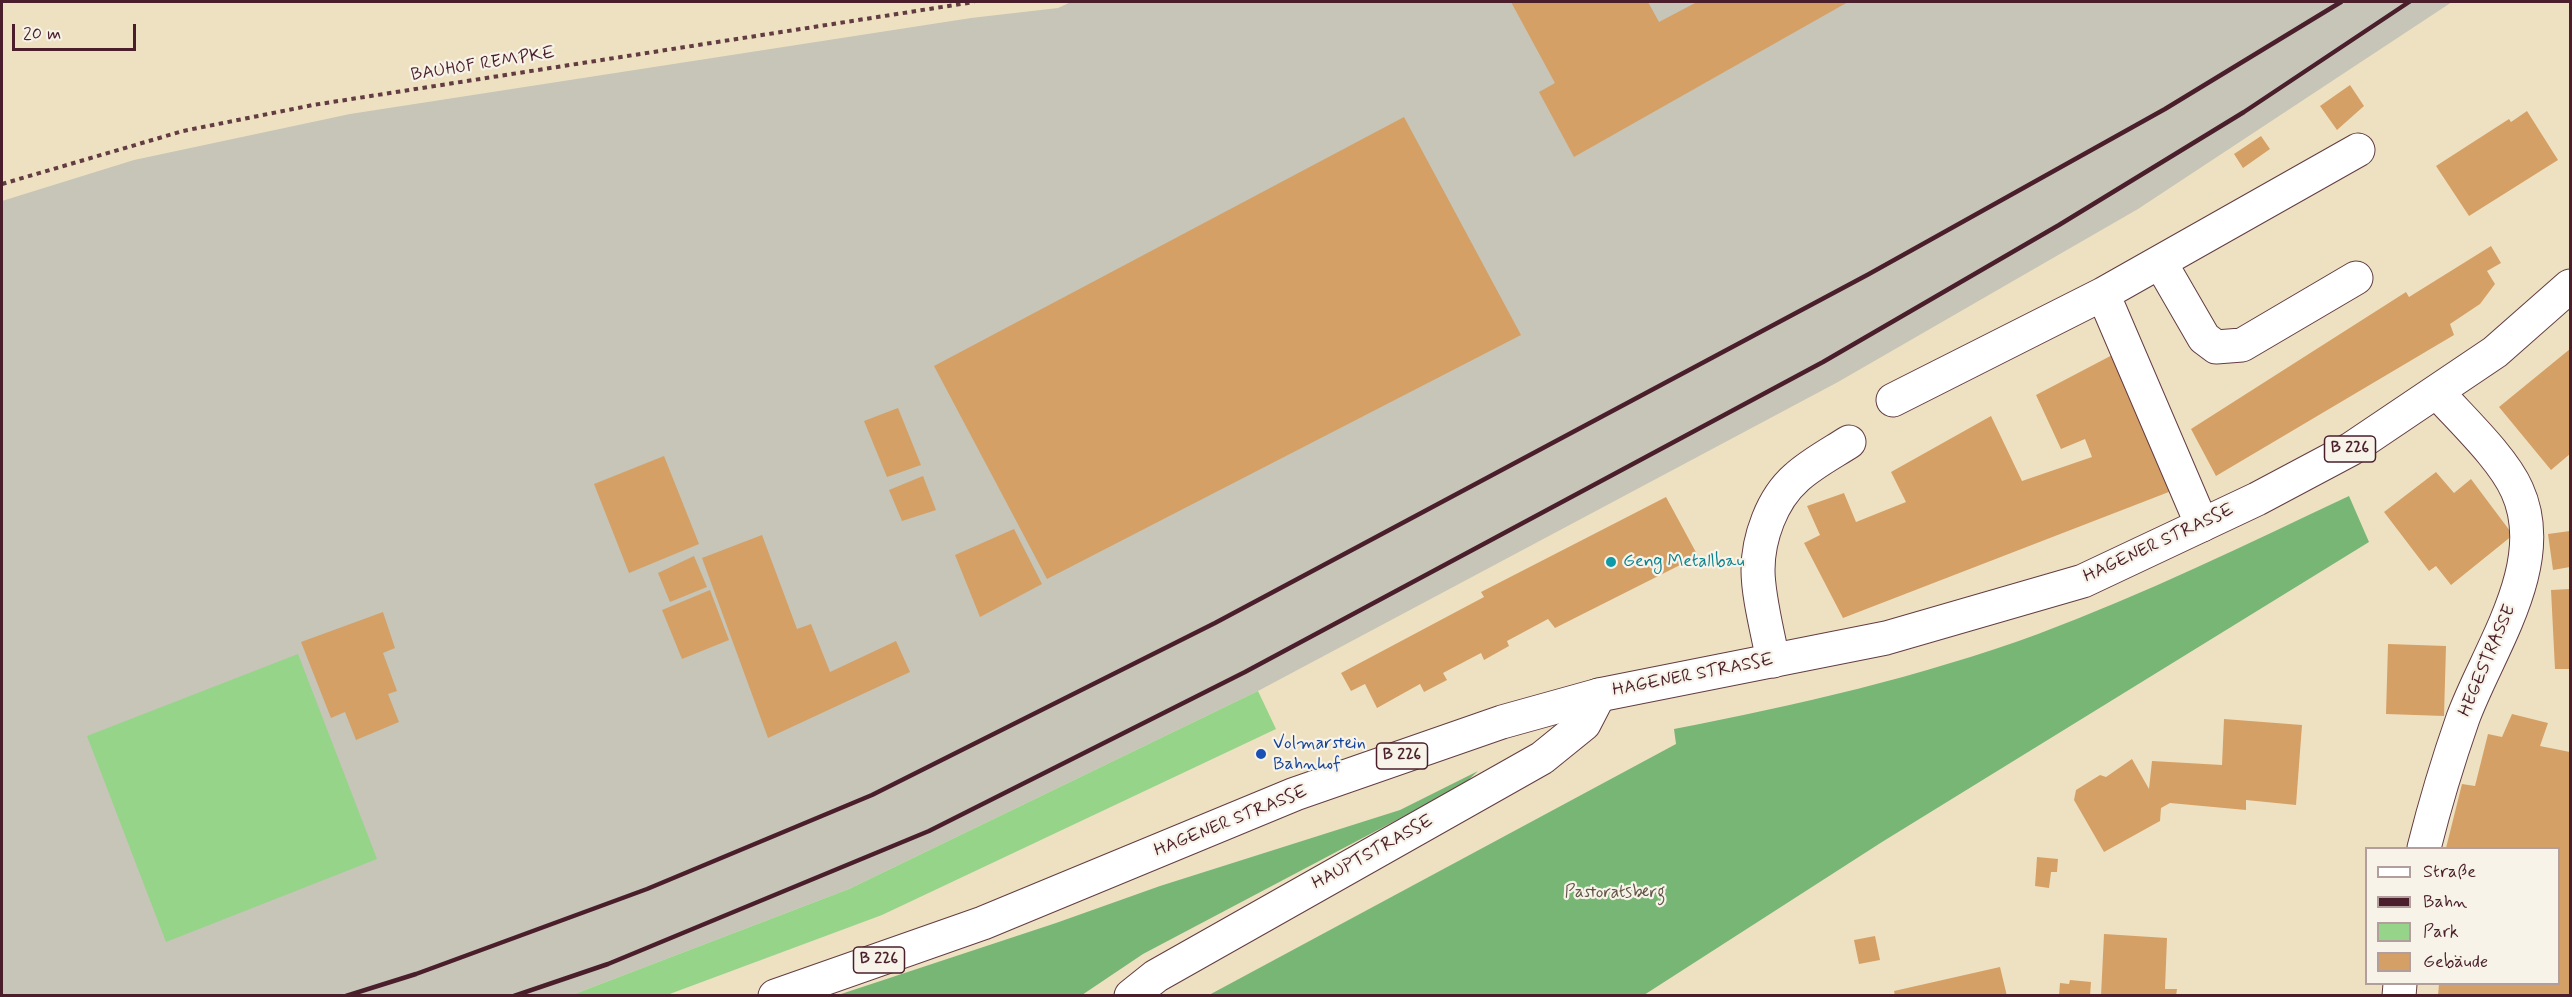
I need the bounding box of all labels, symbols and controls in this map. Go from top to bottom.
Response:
scale bar [15,12,140,50]
text: 20 m [23,22,61,46]
street label: BAUHOF REMPKE [410,43,556,87]
road number: B 226 [2324,436,2376,462]
street label: HAGENER STRASSE [2080,500,2238,588]
place label: Geng Metallbau [1623,551,1745,573]
marker: Geng Metallbau [1604,555,1618,569]
street label: HEGESTRASSE [2455,602,2521,720]
street label: HAGENER STRASSE [1611,650,1775,702]
place label: Volmarstein Bahnhof [1273,733,1366,776]
road number: B 226 [1376,743,1428,769]
marker: Volmarstein Bahnhof [1254,747,1268,761]
street label: HAGENER STRASSE [1151,781,1311,863]
street label: HAUPTSTRASSE [1309,811,1437,895]
legend [2365,847,2560,985]
text: Straße [2423,860,2476,884]
park label: Pastoratsberg [1565,882,1665,904]
text: Bahn [2423,890,2467,914]
text: Park [2423,920,2459,944]
road number: B 226 [854,947,904,973]
text: Gebäude [2423,950,2488,974]

